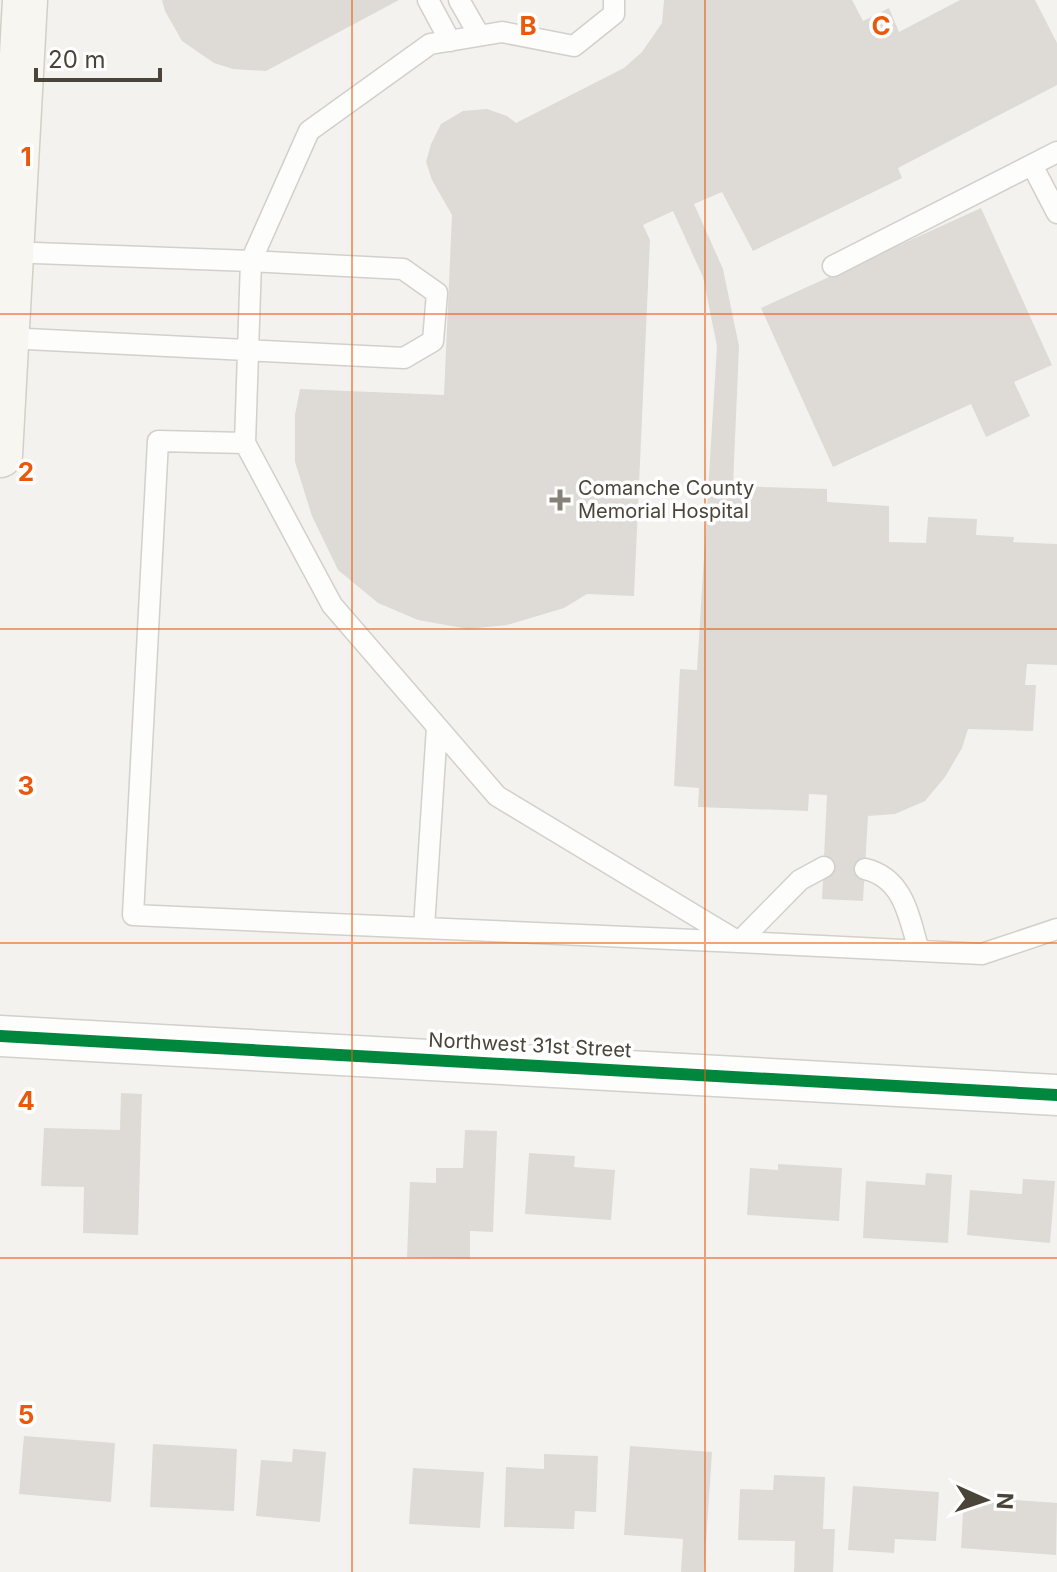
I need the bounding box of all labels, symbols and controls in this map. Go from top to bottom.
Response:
text: B [519,10,537,41]
text: C [871,10,891,41]
scale bar [36,32,160,82]
text: 20 m [48,45,106,74]
text: 1 [20,141,32,172]
text: 2 [18,456,34,487]
place label: Comanche County Memorial Hospital [578,476,754,523]
marker: Comanche County Memorial Hospital [549,489,571,511]
text: 3 [18,770,34,801]
street label: Northwest 31st Street [428,1028,633,1062]
text: 4 [17,1085,35,1116]
text: 5 [18,1399,34,1430]
north arrow [945,1460,1025,1540]
text: N [992,1492,1018,1510]

